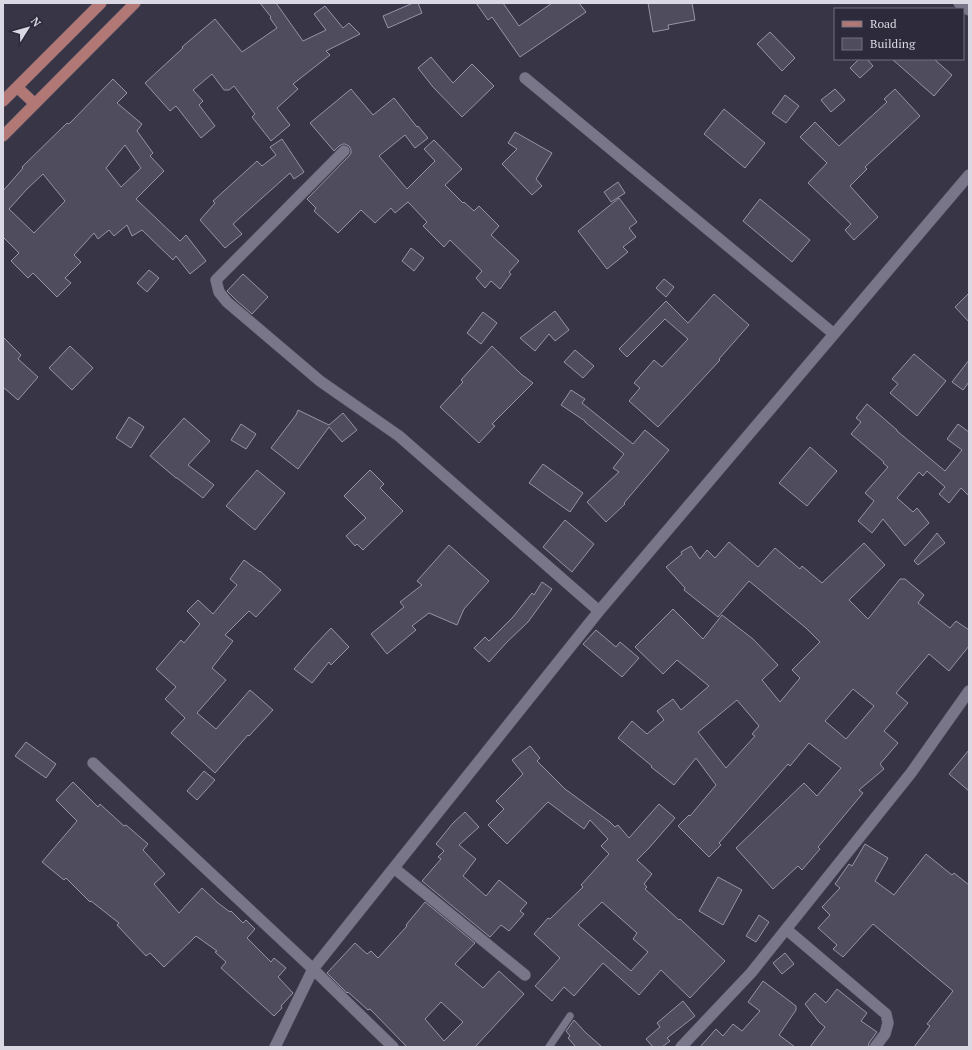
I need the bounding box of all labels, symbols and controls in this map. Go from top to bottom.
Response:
north arrow [8,8,48,48]
legend [834,8,964,60]
text: N [28,14,44,30]
text: Road [870,16,897,31]
text: Building [870,36,916,51]

